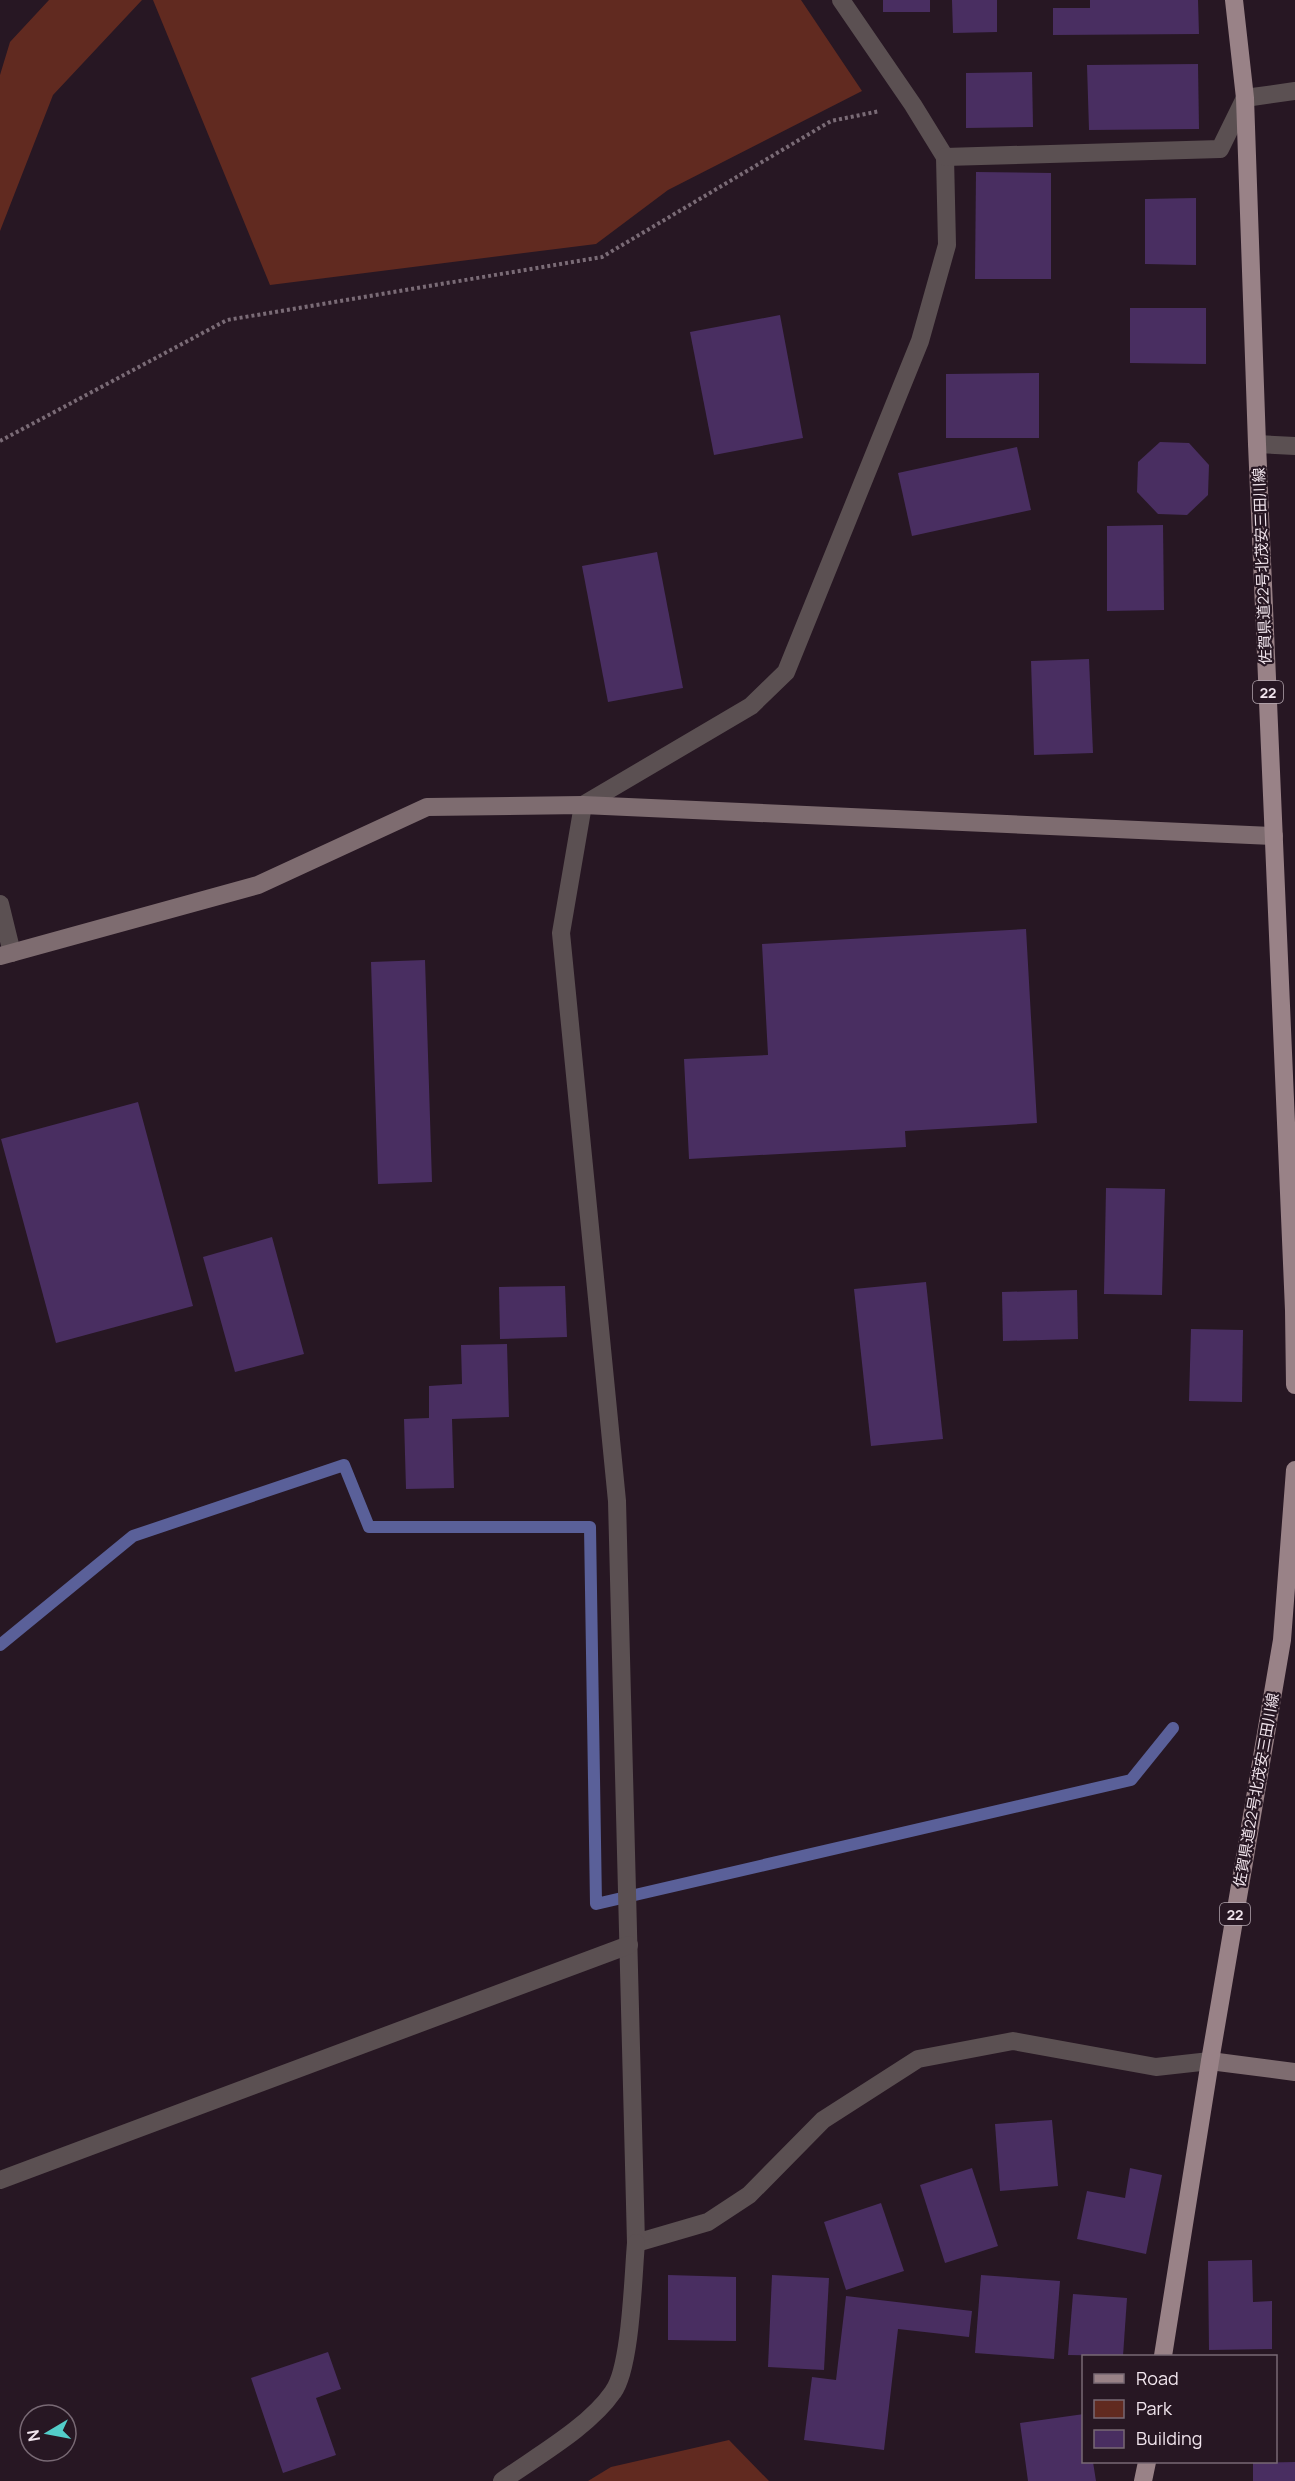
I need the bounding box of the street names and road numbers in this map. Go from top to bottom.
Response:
street label: 佐賀県道22号北茂安三田川線 [1248,467,1276,665]
road number: 22 [1253,681,1283,703]
street label: 佐賀県道22号北茂安三田川線 [1229,1691,1283,1889]
road number: 22 [1220,1903,1250,1925]

